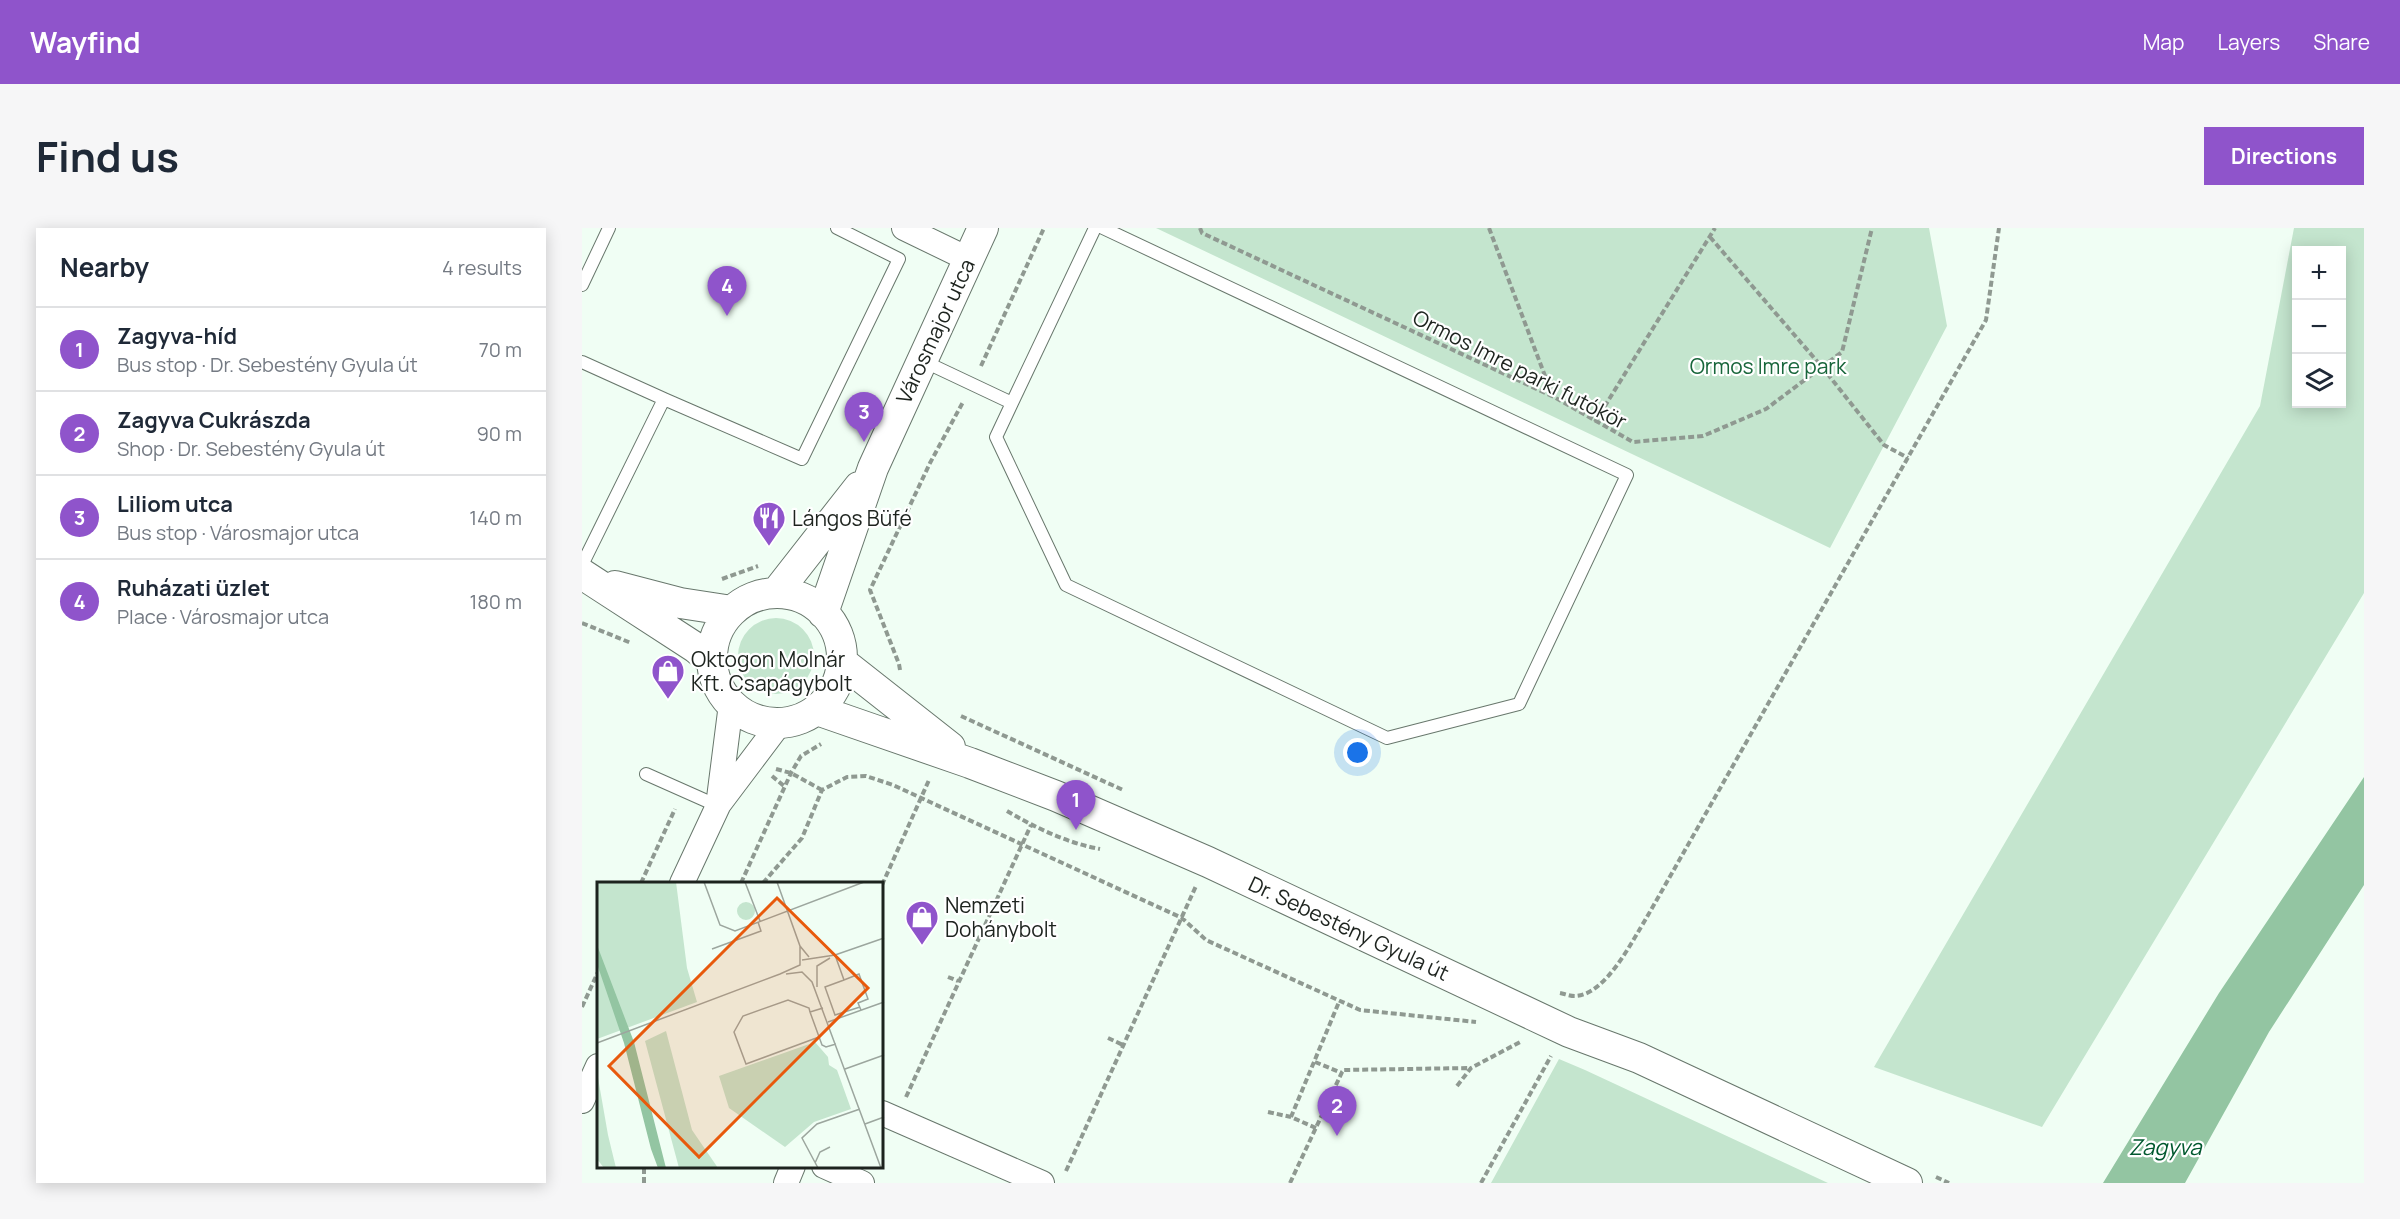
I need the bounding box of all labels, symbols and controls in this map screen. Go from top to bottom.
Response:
text: Wayfind [30,23,140,61]
text: Map [2143,28,2184,56]
text: Layers [2217,28,2280,56]
text: Share [2313,28,2370,56]
text: Find us [36,127,179,185]
button: Directions [2204,127,2364,185]
map controls [2292,246,2346,408]
button: + [2292,246,2346,300]
text: Nearby [60,249,149,285]
text: 4 results [442,254,522,281]
street label: Városmajor utca [889,254,981,408]
pin: 4 [708,266,746,316]
button: − [2292,300,2346,354]
street label: Ormos Imre parki futókör [1408,303,1632,435]
text: Zagyva-híd [117,321,237,351]
text: 1 [75,336,84,363]
text: 70 m [479,336,522,363]
text: Bus stop · Dr. Sebestény Gyula út [117,351,418,378]
park label: Ormos Imre park [1690,352,1847,380]
button: layers [2292,354,2346,408]
pin: 3 [844,392,884,442]
text: Zagyva Cukrászda [117,405,311,435]
text: 2 [74,420,85,447]
text: 90 m [476,420,522,447]
text: Shop · Dr. Sebestény Gyula út [117,435,385,462]
text: Liliom utca [117,489,233,519]
restaurant icon: Lángos Büfé [751,500,787,547]
text: 3 [74,504,85,531]
text: 140 m [469,504,522,531]
place label: Lángos Büfé [792,504,912,532]
text: Bus stop · Városmajor utca [117,519,359,546]
text: Ruházati üzlet [117,573,270,603]
text: 4 [73,588,86,615]
text: 180 m [469,588,522,615]
text: Place · Városmajor utca [117,603,329,630]
place label: Oktogon Molnár Kft. Csapágybolt [691,645,852,697]
shop icon: Oktogon Molnár Kft. Csapágybolt [650,653,686,700]
your location [1343,738,1372,767]
pin: 1 [1056,780,1096,830]
street label: Dr. Sebestény Gyula út [1244,869,1454,987]
inset map [597,882,884,1168]
place label: Nemzeti Dohánybolt [945,891,1057,943]
shop icon: Nemzeti Dohánybolt [904,899,940,946]
pin: 2 [1318,1086,1356,1136]
water label: Zagyva [2128,1132,2203,1162]

